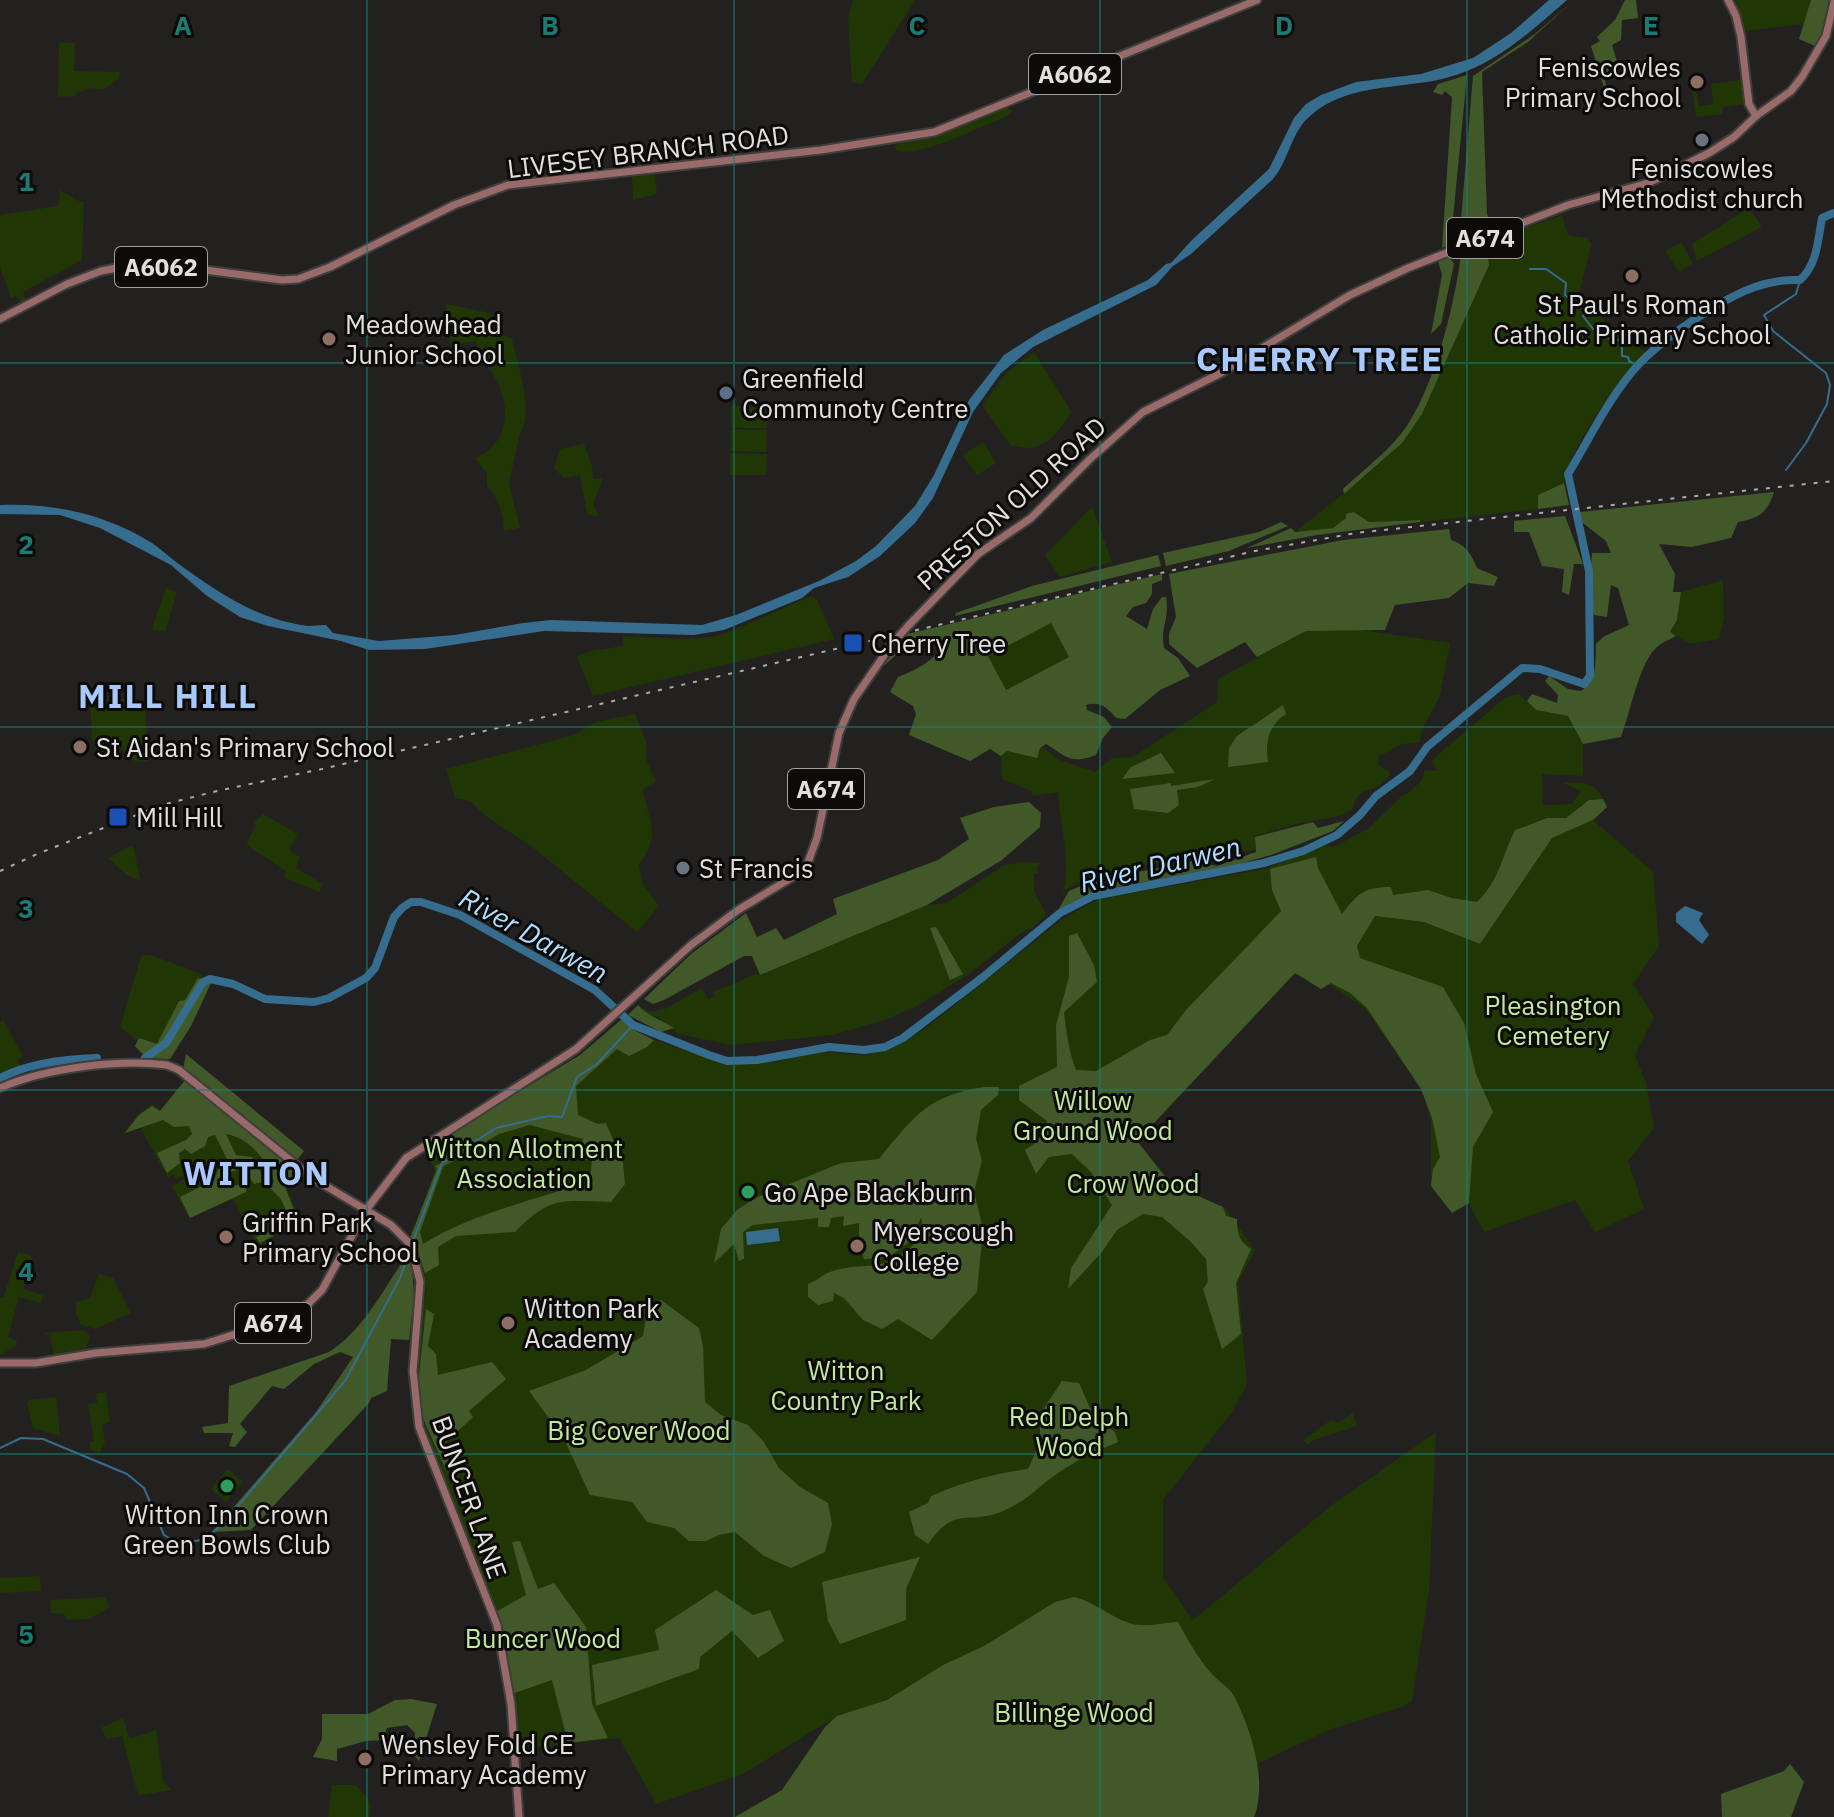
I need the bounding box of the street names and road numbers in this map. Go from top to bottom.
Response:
road number: A6062 [1029,54,1121,94]
street label: LIVESEY BRANCH ROAD [505,117,791,185]
road number: A674 [1447,218,1523,258]
road number: A6062 [115,247,207,287]
street label: PRESTON OLD ROAD [909,409,1113,597]
road number: A674 [788,769,864,809]
road number: A674 [235,1303,311,1343]
street label: BUNCER LANE [425,1411,515,1583]

